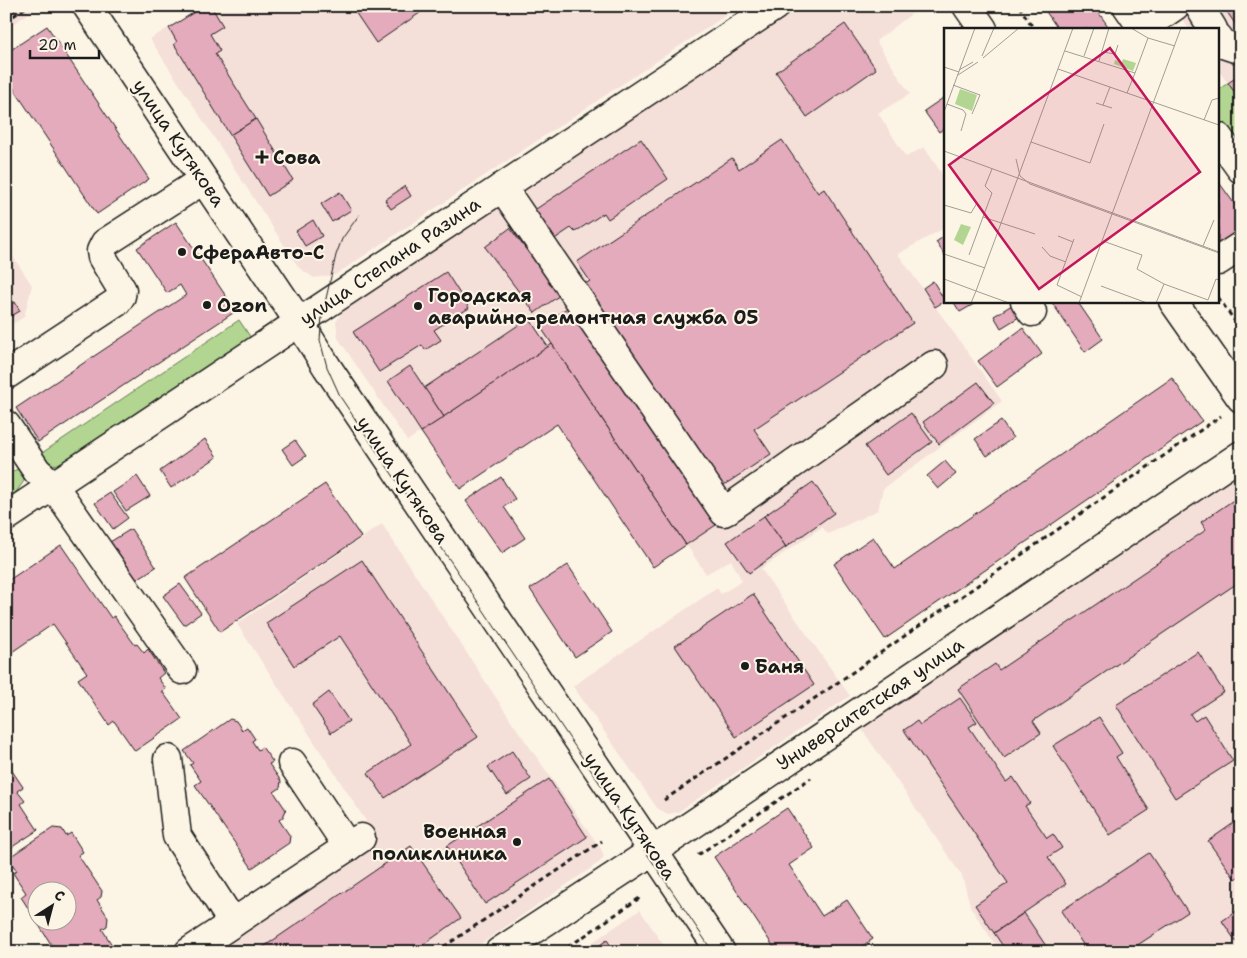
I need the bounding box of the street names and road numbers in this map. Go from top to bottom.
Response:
street label: улица Кутякова [127,74,231,212]
street label: улица Степана Разина [295,191,485,331]
street label: улица Кутякова [351,411,455,549]
street label: Университетская улица [772,632,969,776]
street label: улица Кутякова [578,747,682,885]

